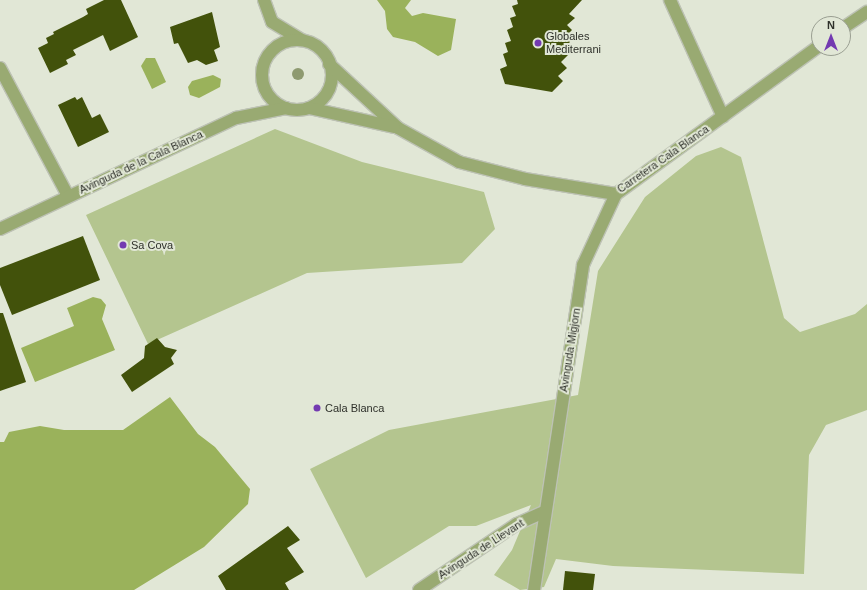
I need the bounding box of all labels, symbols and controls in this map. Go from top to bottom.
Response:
north arrow [811,16,851,56]
text: N [827,19,835,31]
place label: Globales Mediterrani [546,30,601,56]
marker: Globales Mediterrani [533,38,543,48]
street label: Carretera Cala Blanca [615,122,711,196]
street label: Avinguda de la Cala Blanca [77,128,205,196]
place label: Sa Cova [131,238,173,252]
marker: Sa Cova [118,240,128,250]
street label: Avinguda Migjorn [557,307,583,393]
place label: Cala Blanca [325,401,384,415]
marker: Cala Blanca [312,403,322,413]
street label: Avinguda de Llevant [436,516,526,582]

